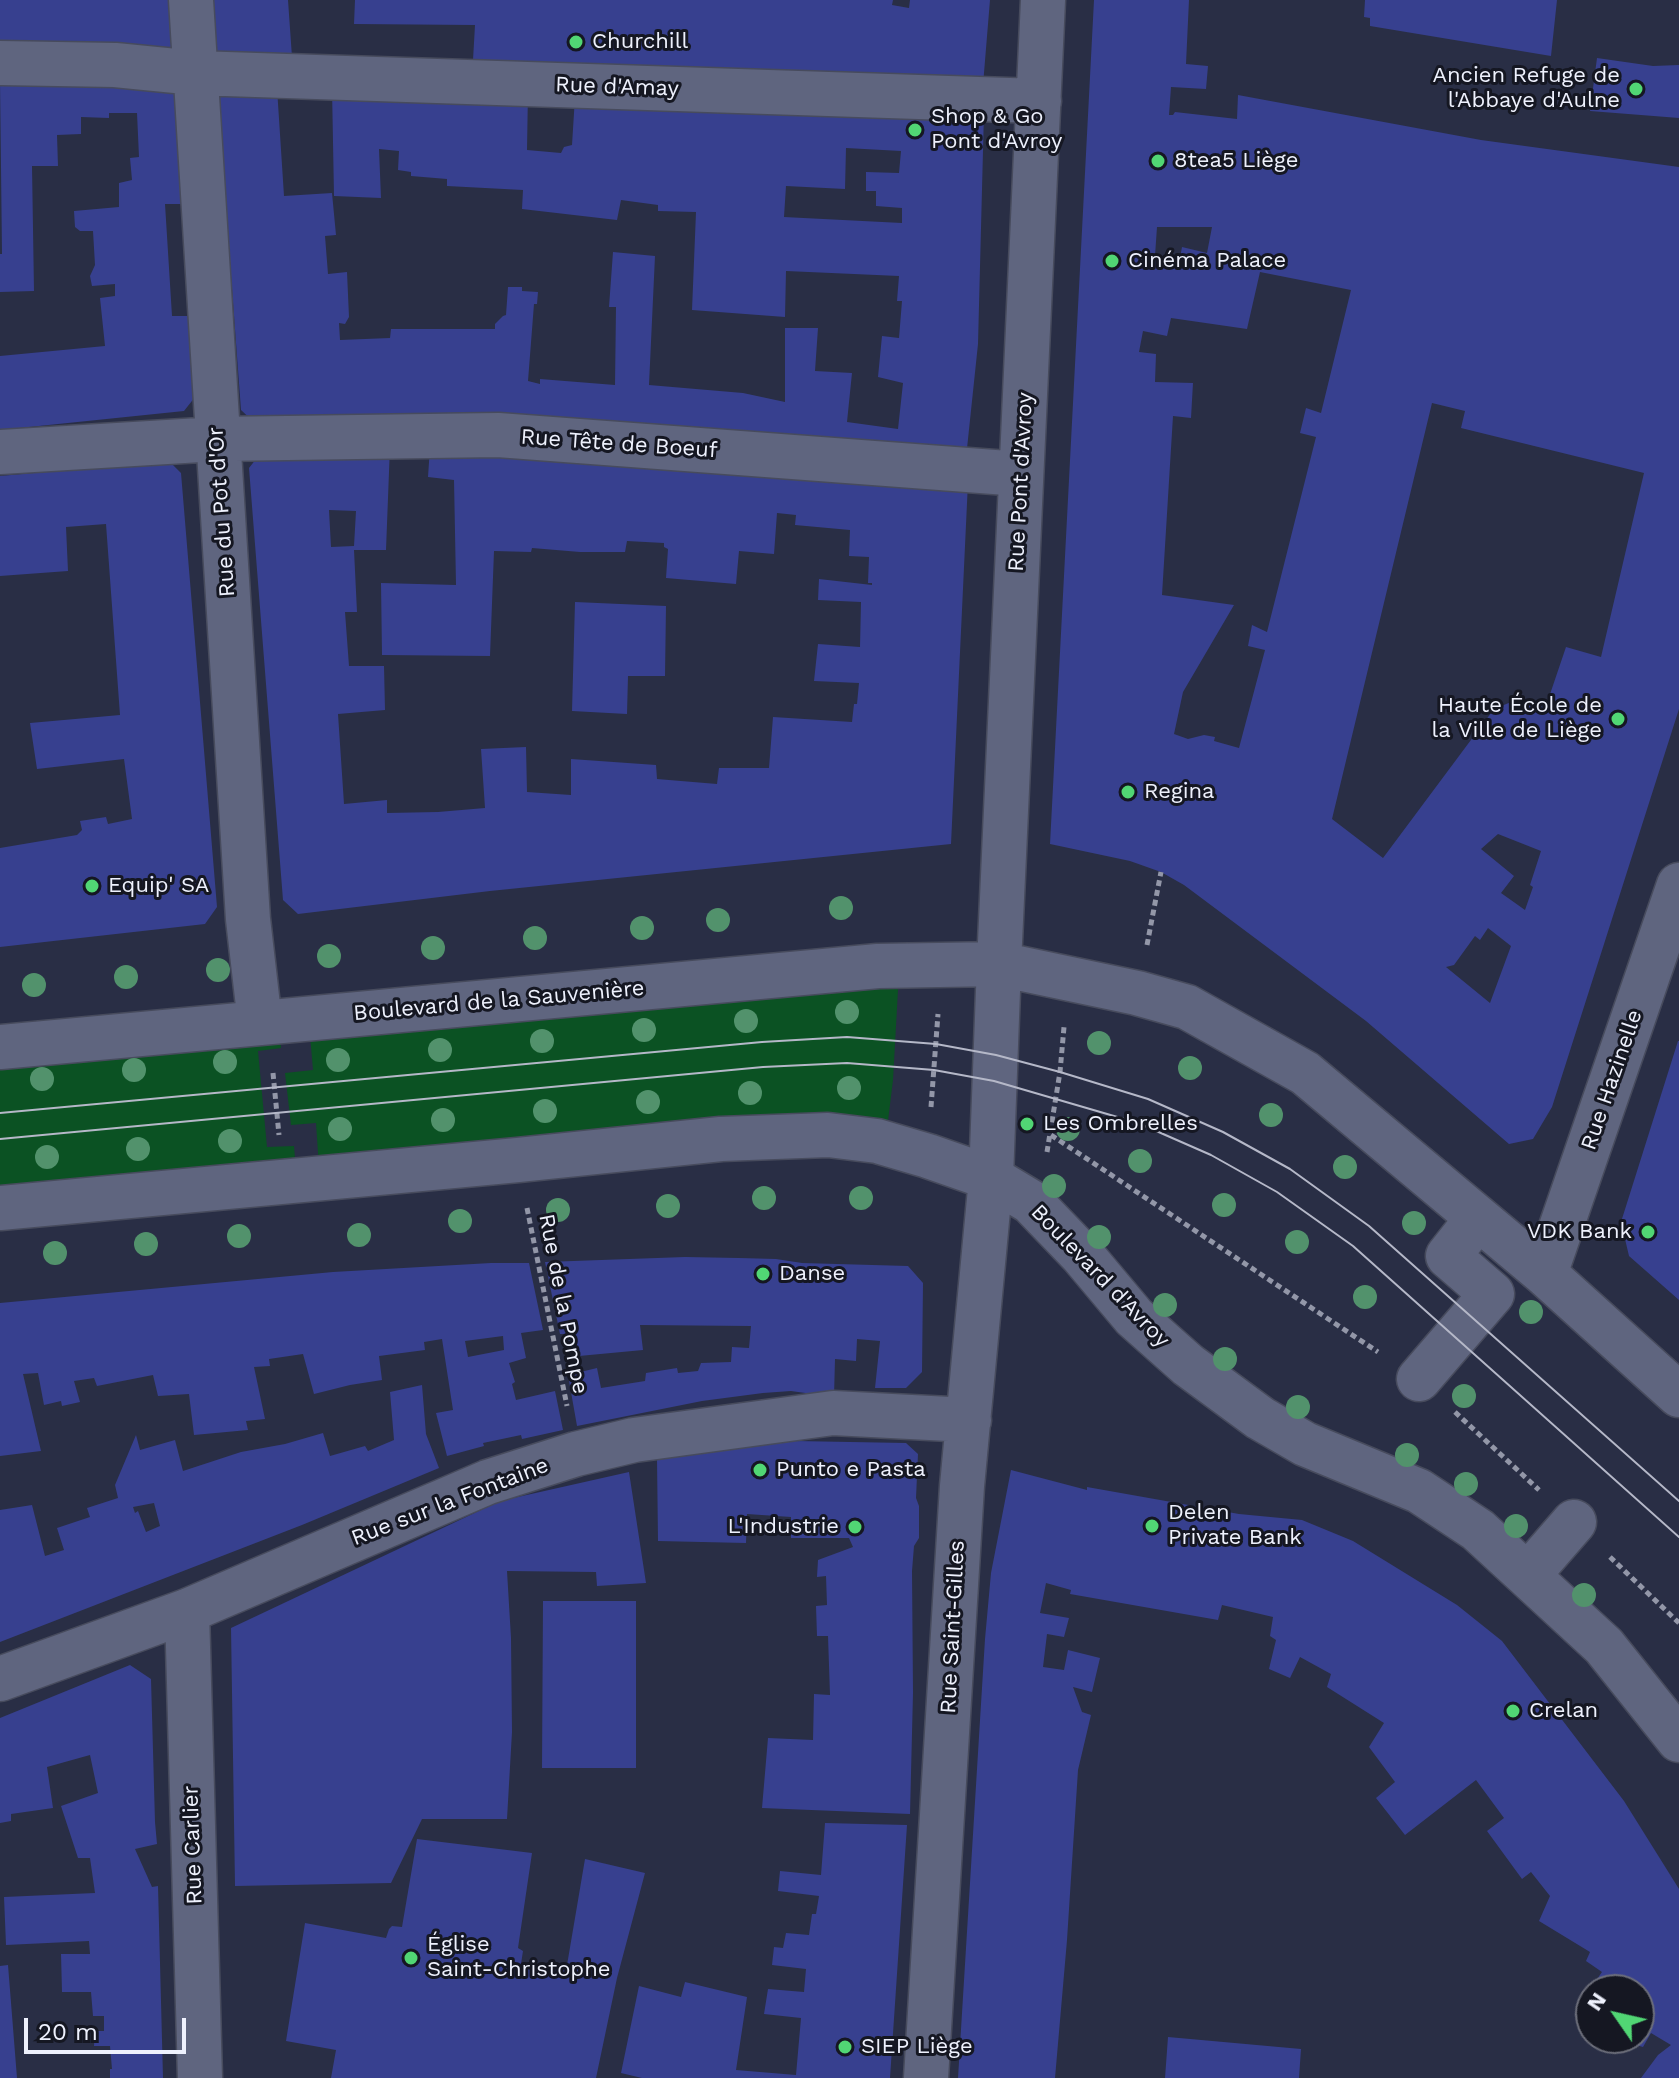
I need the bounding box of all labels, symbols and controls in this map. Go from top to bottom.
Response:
place label: Churchill [592,29,688,55]
marker: Churchill [567,33,585,51]
place label: Ancien Refuge de l'Abbaye d'Aulne [1432,63,1620,114]
street label: Rue d'Amay [555,72,679,102]
marker: Ancien Refuge de l'Abbaye d'Aulne [1627,80,1645,98]
place label: Shop & Go Pont d'Avroy [931,104,1062,156]
marker: Shop & Go Pont d'Avroy [906,121,924,139]
place label: 8tea5 Liège [1174,148,1298,174]
marker: 8tea5 Liège [1149,152,1167,170]
place label: Cinéma Palace [1128,248,1286,274]
marker: Cinéma Palace [1103,252,1121,270]
street label: Rue Pont d'Avroy [1003,392,1039,572]
street label: Rue Tête de Boeuf [520,424,718,464]
street label: Rue du Pot d'Or [203,426,241,598]
place label: Haute École de la Ville de Liège [1431,693,1602,744]
marker: Haute École de la Ville de Liège [1609,710,1627,728]
place label: Regina [1144,779,1215,805]
marker: Regina [1119,783,1137,801]
place label: Equip' SA [108,873,209,899]
marker: Equip' SA [83,877,101,895]
street label: Boulevard de la Sauvenière [352,975,646,1027]
street label: Rue Hazinelle [1576,1006,1648,1154]
place label: Les Ombrelles [1043,1111,1198,1137]
marker: Les Ombrelles [1018,1115,1036,1133]
street label: Boulevard d'Avroy [1025,1199,1175,1353]
street label: Rue de la Pompe [533,1212,593,1396]
place label: VDK Bank [1527,1219,1632,1245]
marker: VDK Bank [1639,1223,1657,1241]
place label: Danse [779,1261,845,1287]
marker: Danse [754,1265,772,1283]
street label: Rue sur la Fontaine [348,1452,552,1552]
place label: Punto e Pasta [776,1457,926,1483]
marker: Punto e Pasta [751,1461,769,1479]
place label: Delen Private Bank [1168,1500,1302,1552]
place label: L'Industrie [728,1514,839,1540]
marker: Delen Private Bank [1143,1517,1161,1535]
marker: L'Industrie [846,1518,864,1536]
street label: Rue Saint-Gilles [935,1540,971,1714]
place label: Crelan [1529,1698,1598,1724]
marker: Crelan [1504,1702,1522,1720]
street label: Rue Carlier [178,1785,208,1905]
place label: Église Saint-Christophe [427,1932,610,1984]
marker: Église Saint-Christophe [402,1949,420,1967]
north arrow [1575,1974,1655,2054]
text: N [1581,1988,1611,2015]
scale bar [28,2002,190,2052]
text: 20 m [38,2018,98,2046]
place label: SIEP Liège [861,2034,973,2060]
marker: SIEP Liège [836,2038,854,2056]

